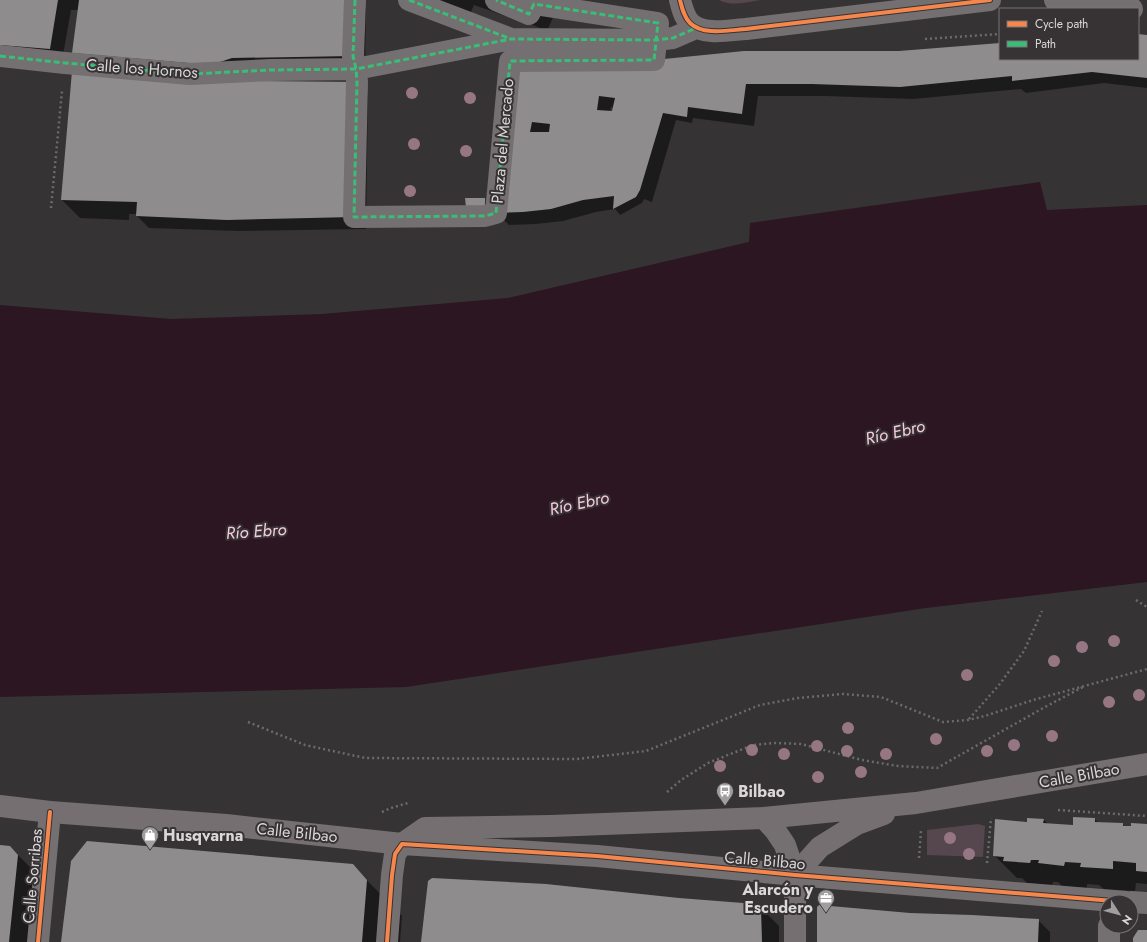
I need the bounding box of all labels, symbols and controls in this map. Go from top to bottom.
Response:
legend [999,8,1139,60]
text: Cycle path [1035,15,1088,33]
text: Path [1035,35,1056,53]
street label: Calle los Hornos [85,53,199,84]
street label: Plaza del Mercado [486,77,519,205]
water label: Río Ebro [863,413,927,451]
water label: Río Ebro [547,485,611,521]
water label: Río Ebro [225,517,287,545]
street label: Calle Bilbao [1037,757,1121,794]
place label: Bilbao [738,780,785,803]
bus stop icon: Bilbao [715,781,735,806]
street label: Calle Bilbao [255,817,339,848]
place label: Husqvarna [163,824,243,847]
shop icon: Husqvarna [140,825,160,850]
street label: Calle Sorribas [17,828,48,924]
street label: Calle Bilbao [723,845,807,876]
place label: Alarcón y Escudero [741,878,814,919]
office icon: Alarcón y Escudero [816,888,836,913]
north arrow [1099,894,1139,934]
text: N [1118,912,1136,928]

